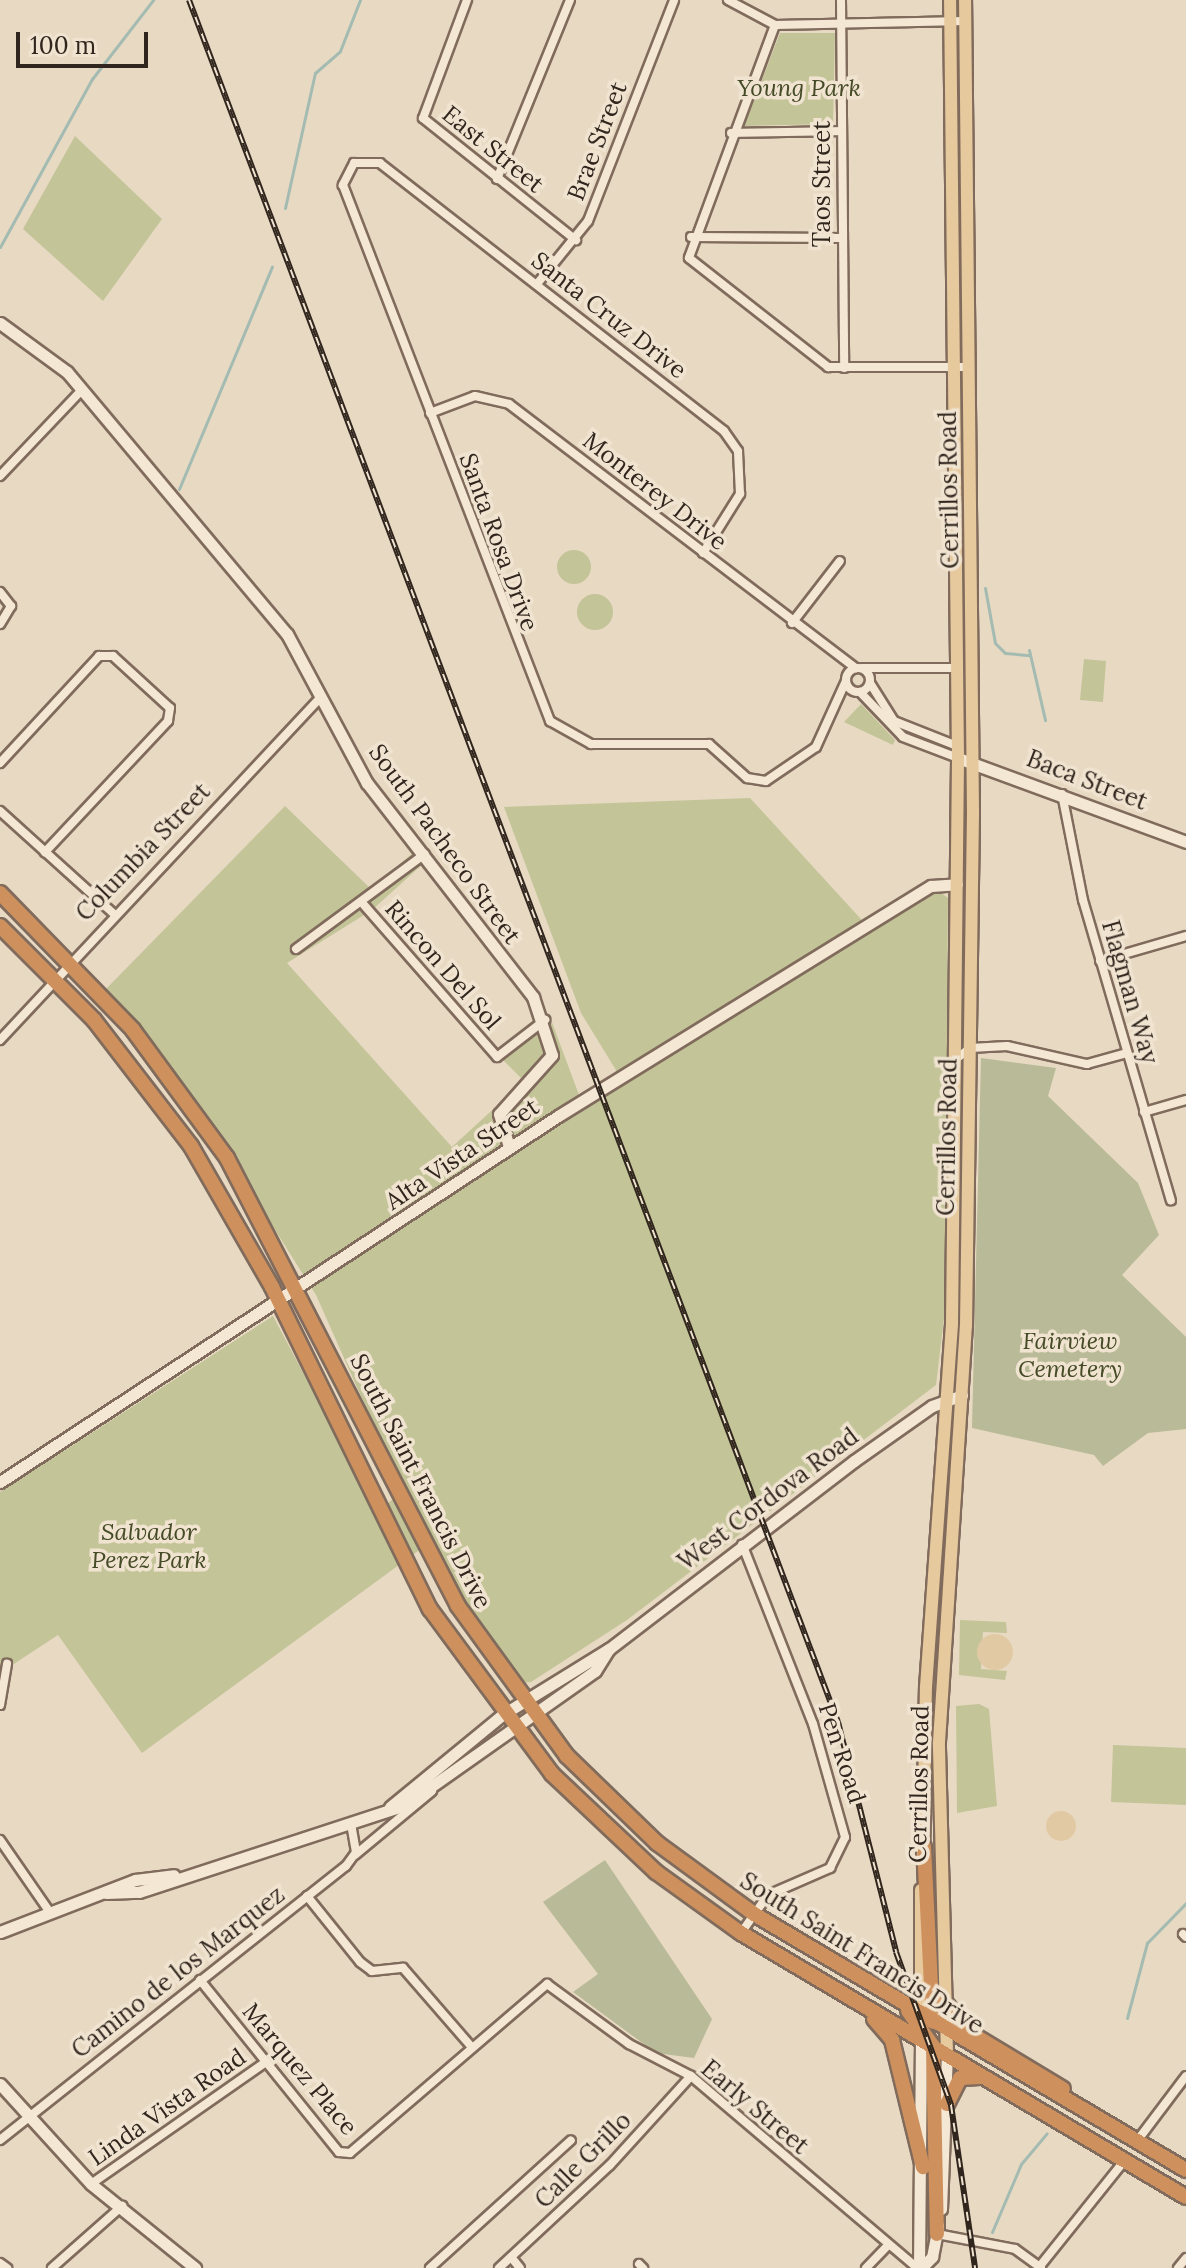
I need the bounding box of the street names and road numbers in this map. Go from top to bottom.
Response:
street label: Brae Street [561,78,633,204]
street label: East Street [437,99,549,199]
street label: Taos Street [808,121,836,247]
street label: Santa Cruz Drive [526,246,692,384]
street label: Cerrillos Road [933,411,965,569]
street label: Monterey Drive [577,426,733,556]
street label: Santa Rosa Drive [453,449,545,635]
street label: South Pacheco Street [363,739,527,949]
street label: Baca Street [1023,744,1151,816]
street label: Columbia Street [70,777,216,927]
street label: Rincon Del Sol [379,894,507,1036]
street label: Flagman Way [1096,917,1164,1067]
street label: Cerrillos Road [931,1058,963,1216]
street label: Alta Vista Street [380,1092,544,1216]
street label: South Saint Francis Drive [344,1349,498,1613]
street label: West Cordova Road [672,1422,864,1576]
street label: Pen Road [812,1699,872,1807]
street label: Cerrillos Road [903,1705,935,1863]
street label: South Saint Francis Drive [735,1866,989,2040]
street label: Camino de los Marquez [66,1880,290,2064]
street label: Marquez Place [236,1997,364,2141]
street label: Linda Vista Road [83,2042,251,2172]
street label: Early Street [696,2054,814,2160]
street label: Calle Grillo [529,2106,637,2214]

